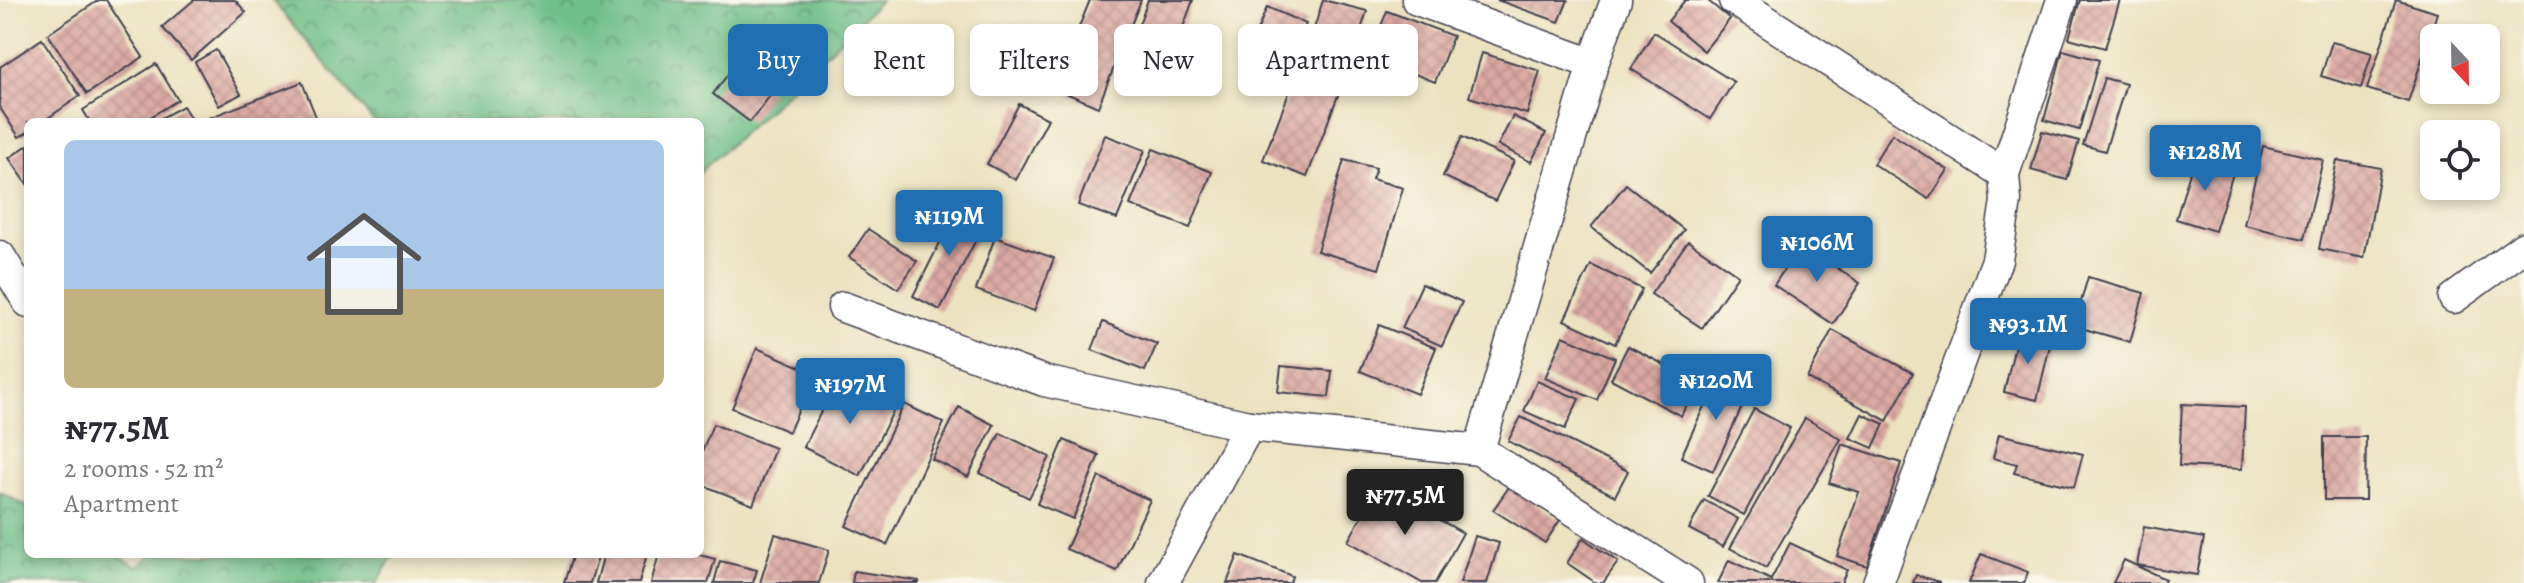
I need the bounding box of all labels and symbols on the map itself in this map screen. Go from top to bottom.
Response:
north arrow [2420,24,2500,104]
pin: ₦128M [2149,125,2261,193]
pin: ₦119M [893,190,1005,258]
pin: ₦106M [1761,216,1873,284]
pin: ₦93.1M [1963,298,2093,366]
pin: ₦120M [1660,354,1772,422]
pin: ₦197M [794,358,906,426]
pin: ₦77.5M [1340,469,1470,537]

